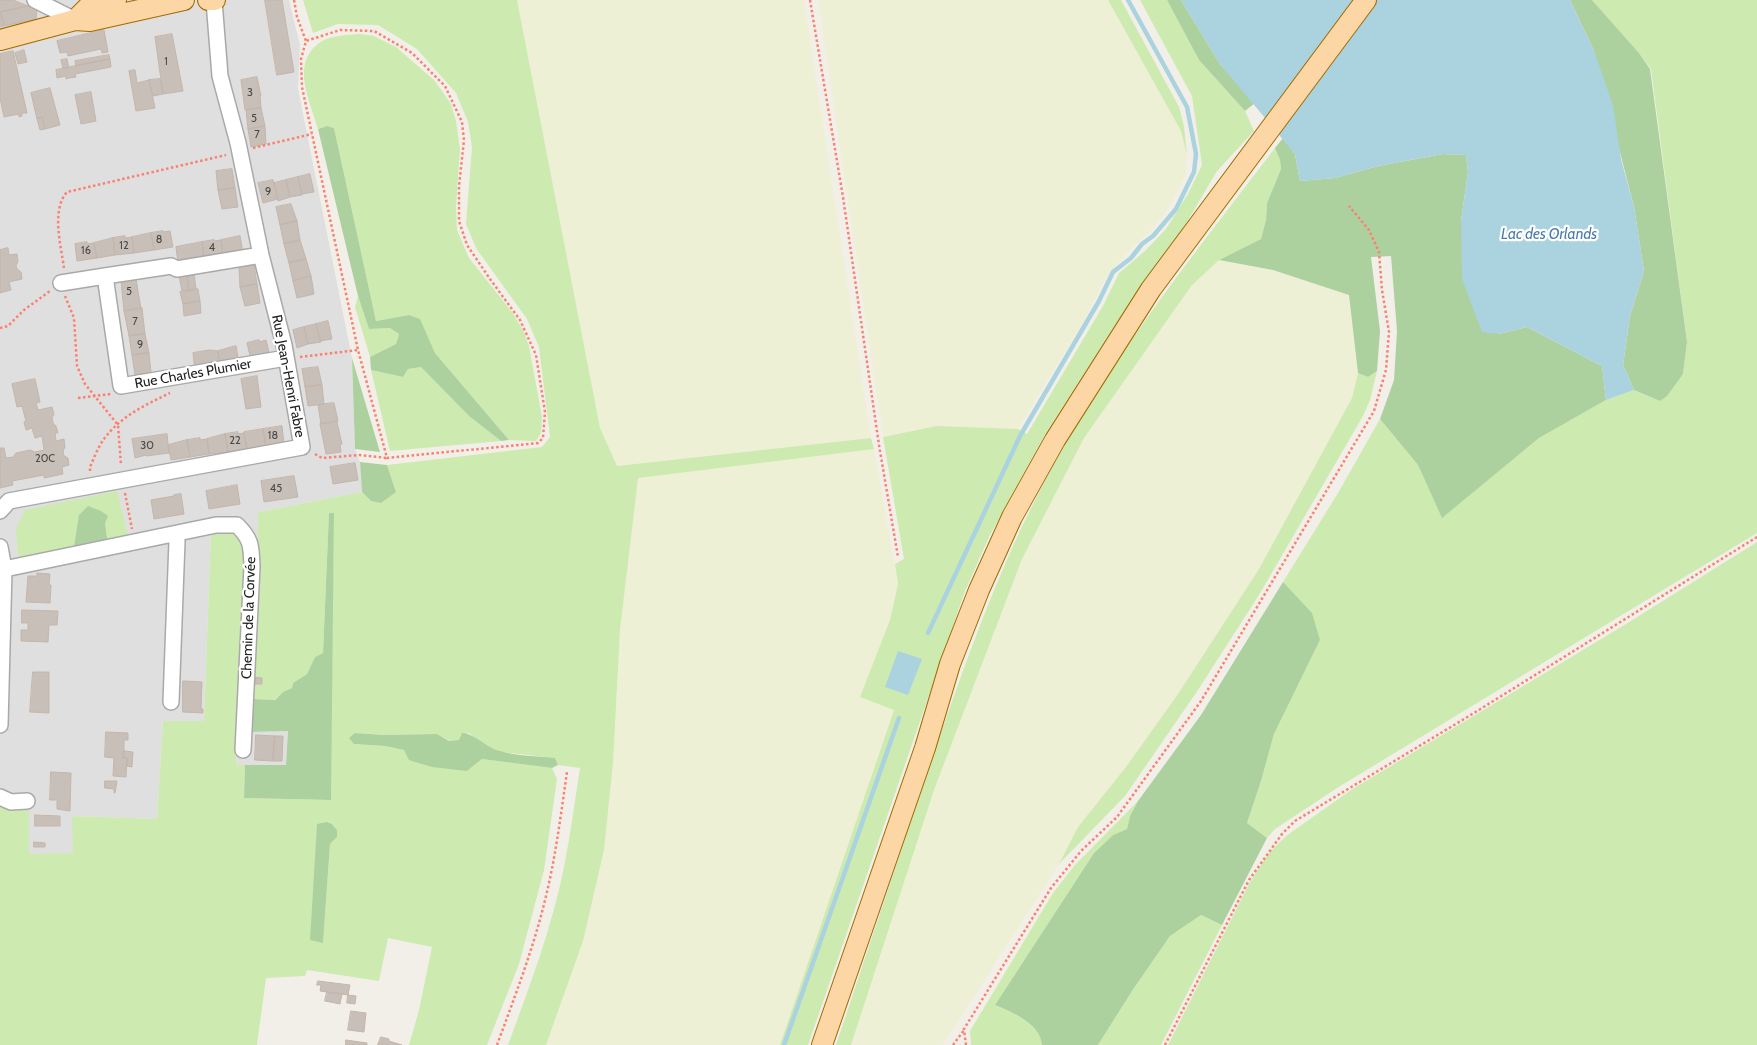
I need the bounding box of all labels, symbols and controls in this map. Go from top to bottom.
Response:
house number: 1 [164,55,168,69]
house number: 3 [247,86,253,100]
house number: 5 [251,112,257,126]
house number: 7 [254,128,260,142]
house number: 9 [265,185,271,199]
water label: Lac des Orlands [1501,226,1597,244]
house number: 8 [156,233,162,247]
house number: 12 [119,239,129,253]
house number: 4 [209,241,215,255]
house number: 16 [81,244,91,258]
house number: 5 [126,285,132,299]
street label: Rue Jean-Henri Fabre [268,313,308,439]
house number: 7 [132,315,138,329]
house number: 9 [137,338,143,352]
street label: Rue Charles Plumier [133,355,253,393]
house number: 18 [268,429,278,443]
house number: 22 [229,434,241,448]
house number: 30 [140,439,154,453]
house number: 20C [35,452,55,466]
house number: 45 [270,482,282,496]
street label: Chemin de la Corvée [238,556,260,680]

